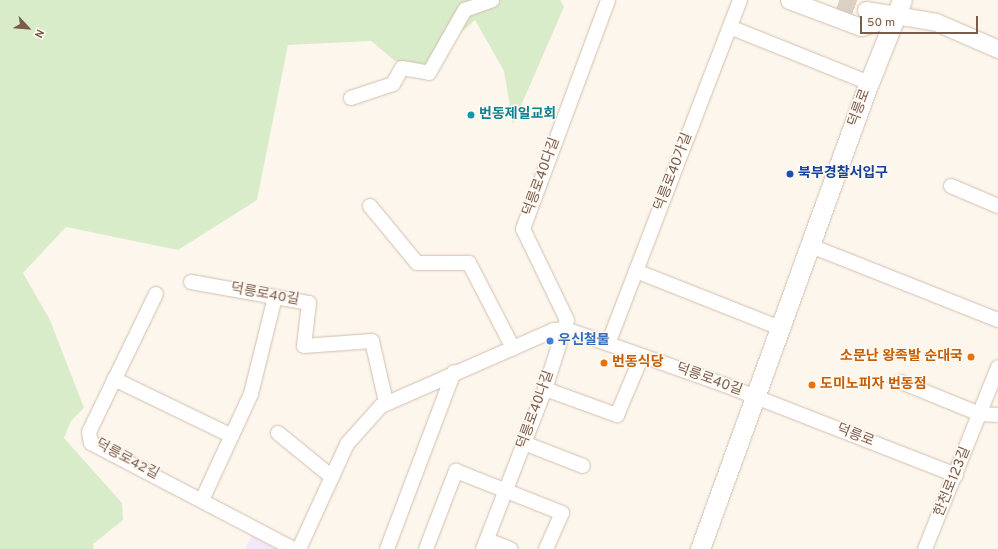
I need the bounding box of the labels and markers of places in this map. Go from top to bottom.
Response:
place label: 번동제일교회 [479,107,556,123]
marker: 번동제일교회 [466,110,476,120]
place label: 북부경찰서입구 [798,166,888,182]
marker: 북부경찰서입구 [785,169,795,179]
place label: 우신철물 [558,333,610,349]
marker: 우신철물 [545,336,555,346]
place label: 소문난 왕족발 순대국 [840,349,963,365]
marker: 소문난 왕족발 순대국 [966,352,976,362]
place label: 번동식당 [612,355,664,371]
marker: 번동식당 [599,358,609,368]
place label: 도미노피자 번동점 [820,377,927,393]
marker: 도미노피자 번동점 [807,380,817,390]

